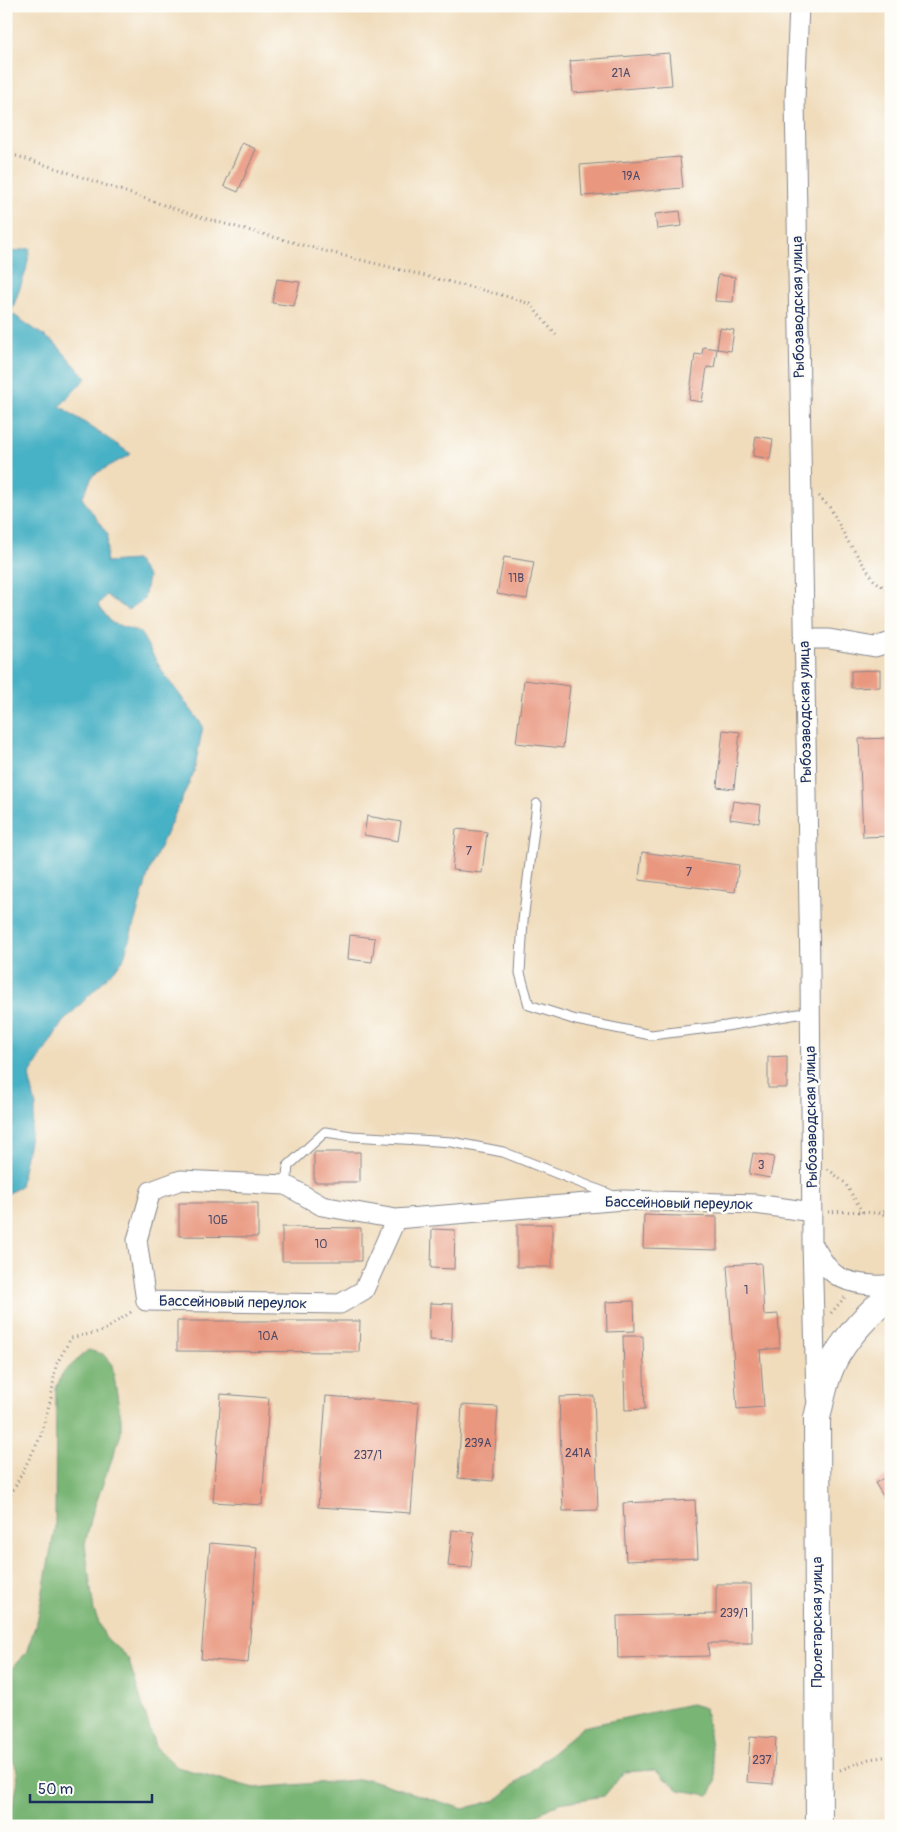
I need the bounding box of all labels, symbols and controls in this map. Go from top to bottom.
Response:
house number: 21А [611,66,631,81]
house number: 19А [622,169,641,184]
street label: Рыбозаводская улица [788,236,809,378]
house number: 11В [508,571,524,586]
street label: Рыбозаводская улица [795,641,816,783]
house number: 7 [466,844,473,859]
house number: 7 [686,865,693,880]
street label: Рыбозаводская улица [801,1046,822,1188]
house number: 3 [758,1158,765,1173]
street label: Бассейновый переулок [605,1193,754,1214]
house number: 10Б [208,1213,228,1228]
house number: 10 [315,1237,327,1252]
house number: 1 [744,1283,748,1298]
street label: Бассейновый переулок [159,1292,308,1313]
house number: 10А [258,1329,279,1344]
house number: 239A [464,1436,492,1451]
house number: 241А [565,1446,591,1461]
house number: 237/1 [354,1448,382,1463]
street label: Пролетарская улица [808,1556,827,1687]
house number: 239/1 [720,1606,748,1621]
house number: 237 [752,1753,772,1768]
scale bar [30,1772,152,1804]
text: 50 m [38,1780,73,1799]

